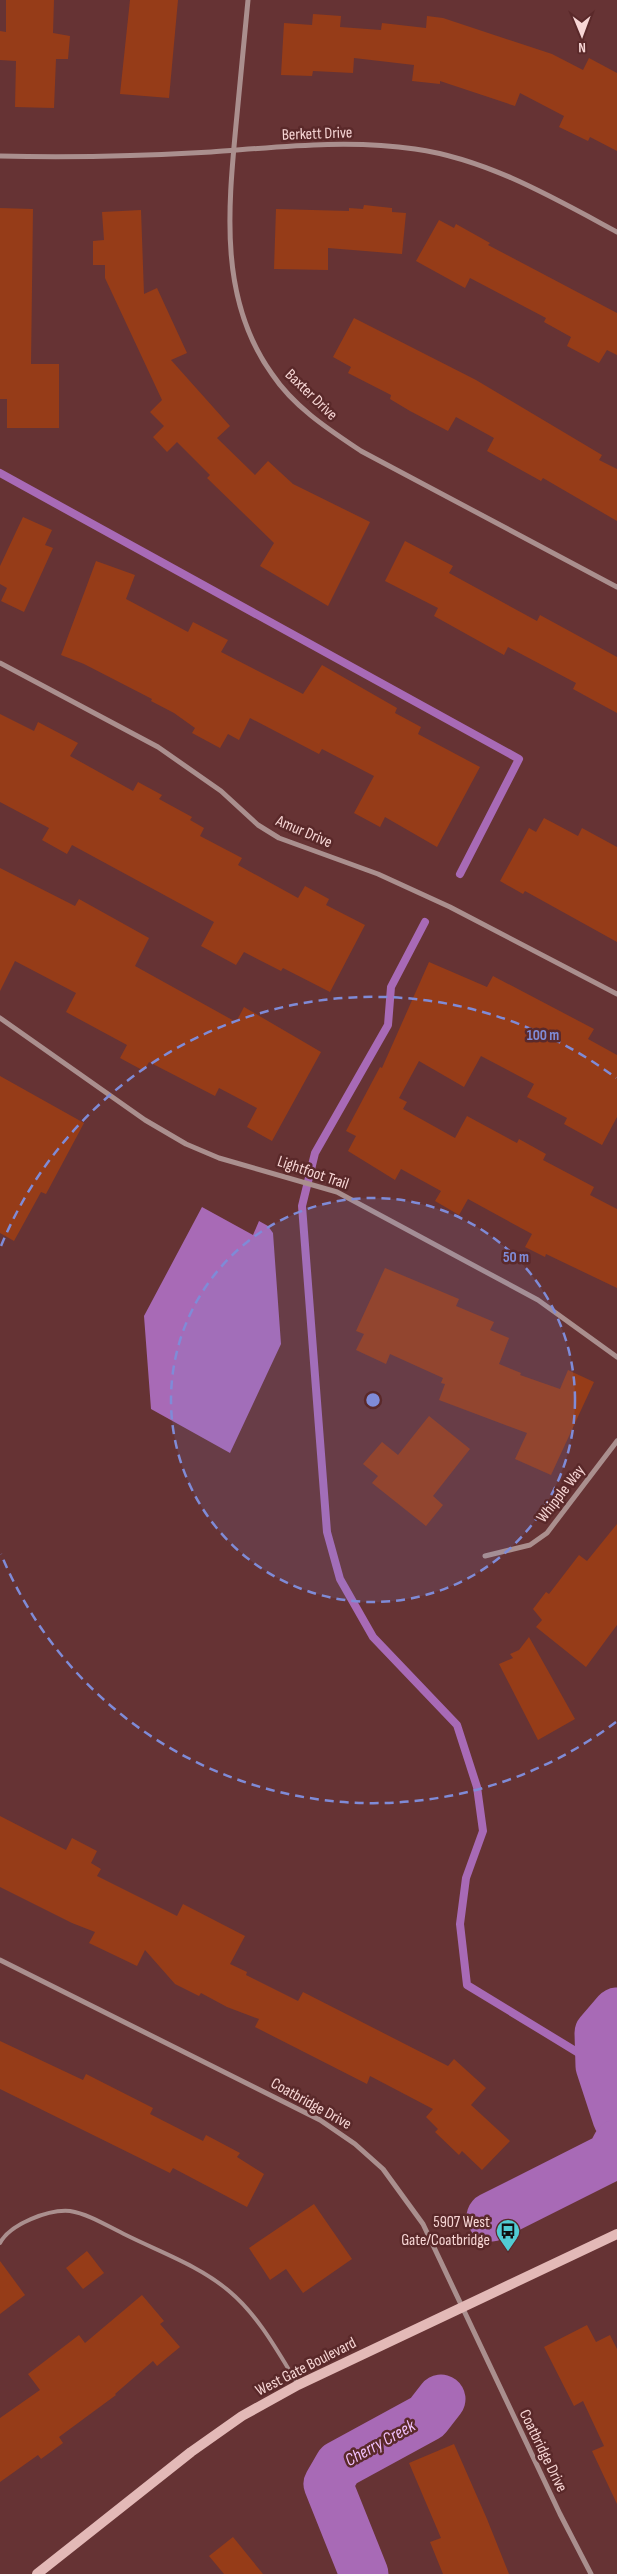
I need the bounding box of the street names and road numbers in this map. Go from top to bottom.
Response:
street label: Berkett Drive [281,123,353,145]
street label: Baxter Drive [281,365,341,425]
street label: Amur Drive [272,811,335,852]
street label: Lightfoot Trail [275,1152,351,1194]
street label: Whipple Way [533,1461,589,1527]
street label: Coatbridge Drive [267,2074,355,2134]
street label: West Gate Boulevard [253,2333,359,2401]
street label: Coatbridge Drive [515,2407,571,2495]

